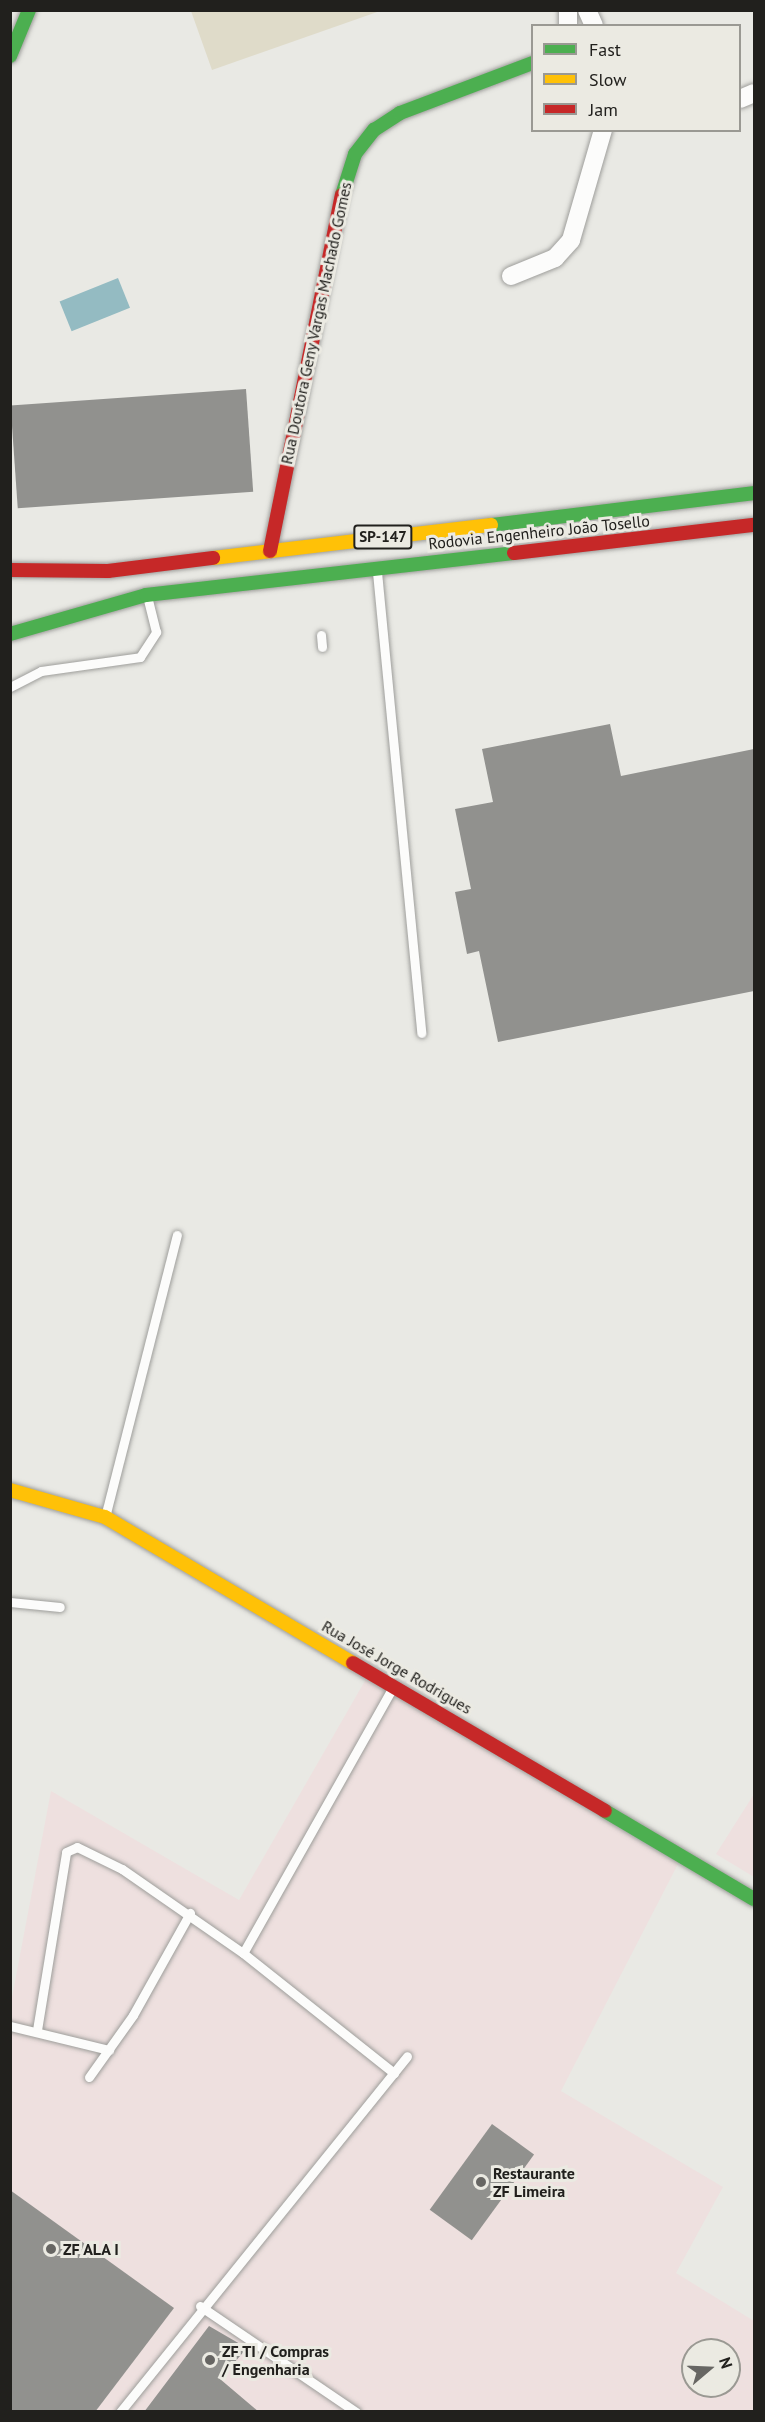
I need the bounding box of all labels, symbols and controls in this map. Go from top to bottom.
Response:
legend [531,24,741,132]
text: Fast [589,38,621,61]
text: Slow [589,68,627,91]
text: Jam [589,98,618,121]
street label: Rua Doutora Geny Vargas Machado Gomes [277,180,355,466]
street label: Rodovia Engenheiro João Tosello [427,511,651,553]
road number: SP-147 [353,525,413,549]
street label: Rua José Jorge Rodrigues [319,1616,475,1718]
place label: Restaurante ZF Limeira [493,2163,575,2201]
marker: Restaurante ZF Limeira [474,2175,488,2189]
place label: ZF ALA I [63,2239,120,2259]
marker: ZF ALA I [44,2242,58,2256]
north arrow [681,2338,741,2398]
place label: ZF TI / Compras / Engenharia [222,2341,330,2379]
marker: ZF TI / Compras / Engenharia [203,2353,217,2367]
text: N [715,2355,737,2371]

